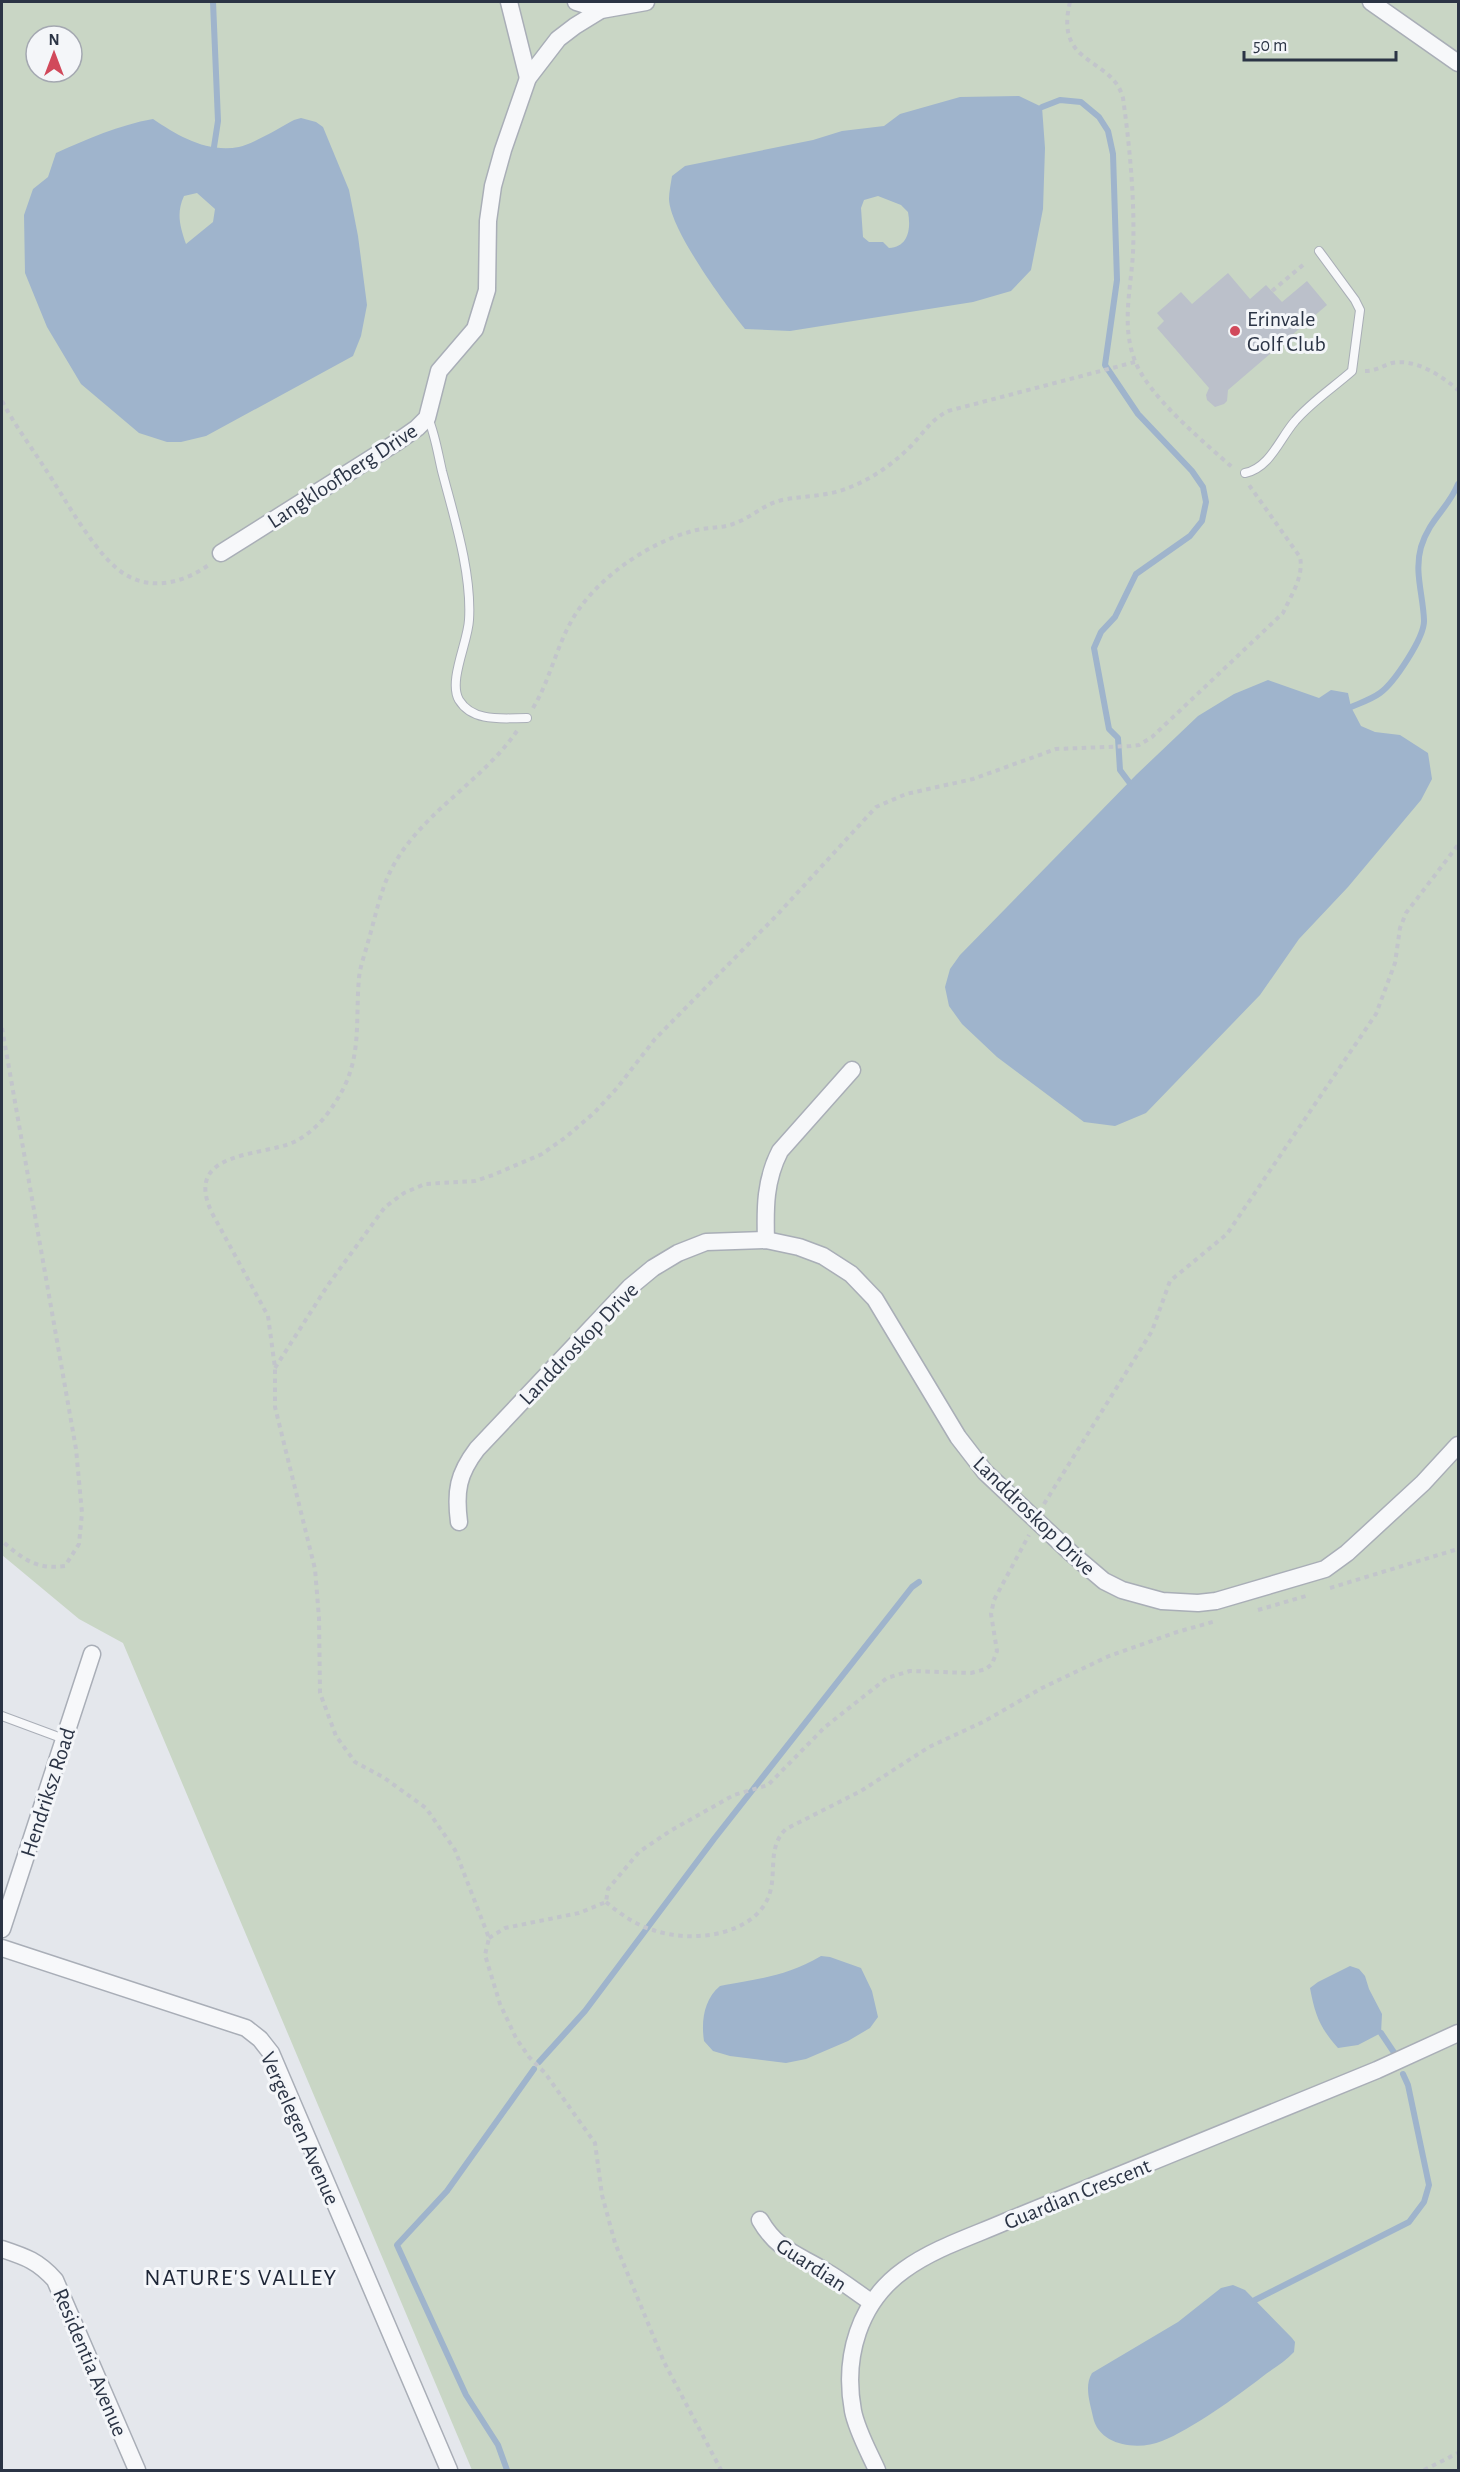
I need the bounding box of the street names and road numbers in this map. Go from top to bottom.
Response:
street label: Langkloofberg Drive [264,419,421,532]
street label: Landdroskop Drive [515,1278,642,1409]
street label: Landdroskop Drive [969,1452,1100,1579]
street label: Hendriksz Road [17,1725,79,1860]
street label: Vergelegen Avenue [257,2049,344,2208]
street label: Guardian Crescent [1001,2155,1154,2233]
street label: Guardian [772,2234,851,2296]
street label: Residentia Avenue [49,2285,131,2439]

